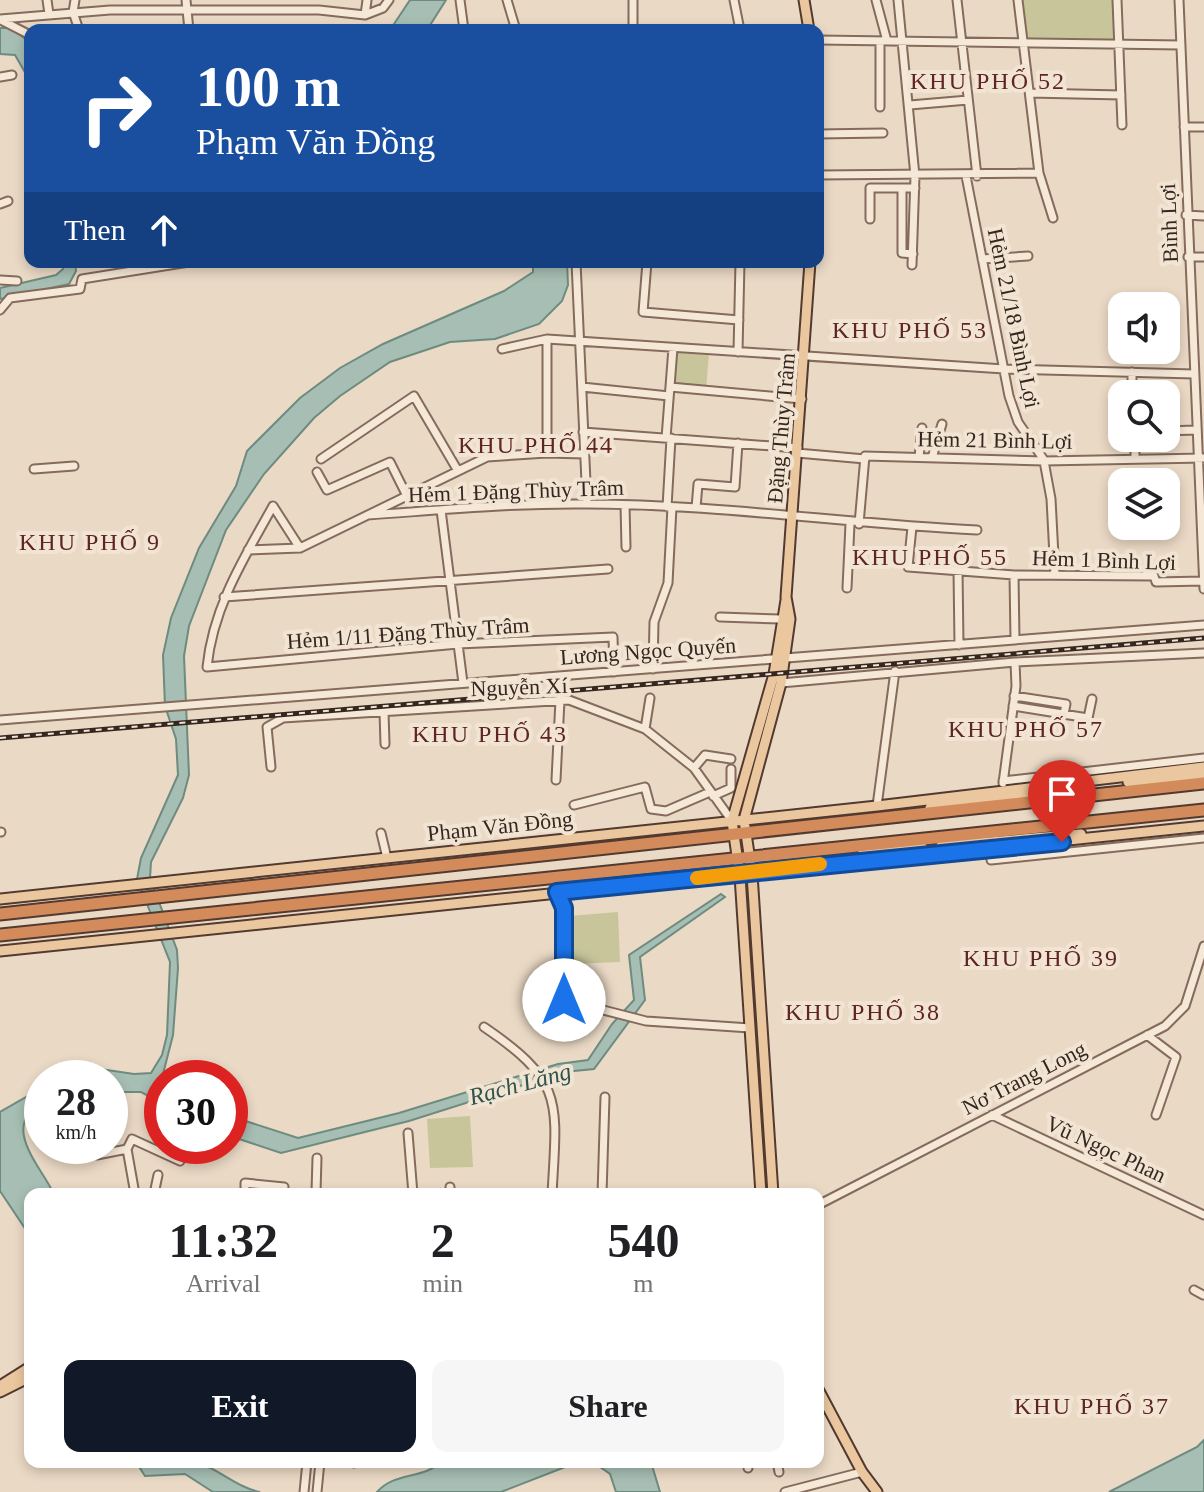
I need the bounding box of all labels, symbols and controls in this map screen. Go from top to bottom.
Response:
icon: right [64,56,168,160]
text: 100 m [196,56,341,118]
district label: KHU PHỐ 52 [910,68,1066,94]
text: Phạm Văn Đồng [196,122,435,162]
street label: Bình Lợi [1155,183,1183,263]
icon: ahead [142,208,186,252]
text: Then [64,213,126,246]
street label: Hẻm 21/18 Bình Lợi [983,226,1045,410]
map controls [1108,292,1180,540]
button: sound [1108,292,1180,364]
district label: KHU PHỐ 53 [832,317,988,343]
street label: Đặng Thùy Trâm [762,352,800,504]
button: search [1108,380,1180,452]
street label: Hẻm 21 Bình Lợi [917,426,1073,454]
district label: KHU PHỐ 44 [458,432,614,458]
button: layers [1108,468,1180,540]
street label: Hẻm 1 Đặng Thùy Trâm [408,475,624,507]
district label: KHU PHỐ 9 [19,529,161,555]
district label: KHU PHỐ 55 [852,544,1008,570]
street label: Hẻm 1 Bình Lợi [1031,545,1177,575]
street label: Hẻm 1/11 Đặng Thùy Trâm [286,612,530,654]
street label: Lương Ngọc Quyến [559,632,737,670]
street label: Nguyễn Xí [470,673,568,701]
district label: KHU PHỐ 57 [948,716,1104,742]
district label: KHU PHỐ 43 [412,721,568,747]
pin [1028,760,1096,842]
icon: arrive [1040,772,1084,816]
street label: Phạm Văn Đồng [426,806,574,846]
district label: KHU PHỐ 39 [963,945,1119,971]
position arrow [522,958,606,1042]
district label: KHU PHỐ 38 [785,999,941,1025]
street label: Nơ Trang Long [958,1036,1090,1120]
water label: Rạch Lăng [465,1058,574,1110]
speed limit sign: 30 [144,1060,248,1164]
text: 28 [56,1079,96,1124]
street label: Vũ Ngọc Phan [1042,1110,1170,1188]
text: km/h [55,1121,97,1143]
text: 11:32 [169,1214,278,1267]
text: 2 [431,1214,455,1267]
text: 540 [607,1214,679,1267]
text: Arrival [186,1269,261,1298]
text: min [422,1269,463,1298]
text: m [633,1269,654,1298]
button: Exit [64,1360,416,1452]
button: Share [432,1360,784,1452]
district label: KHU PHỐ 37 [1014,1393,1170,1419]

